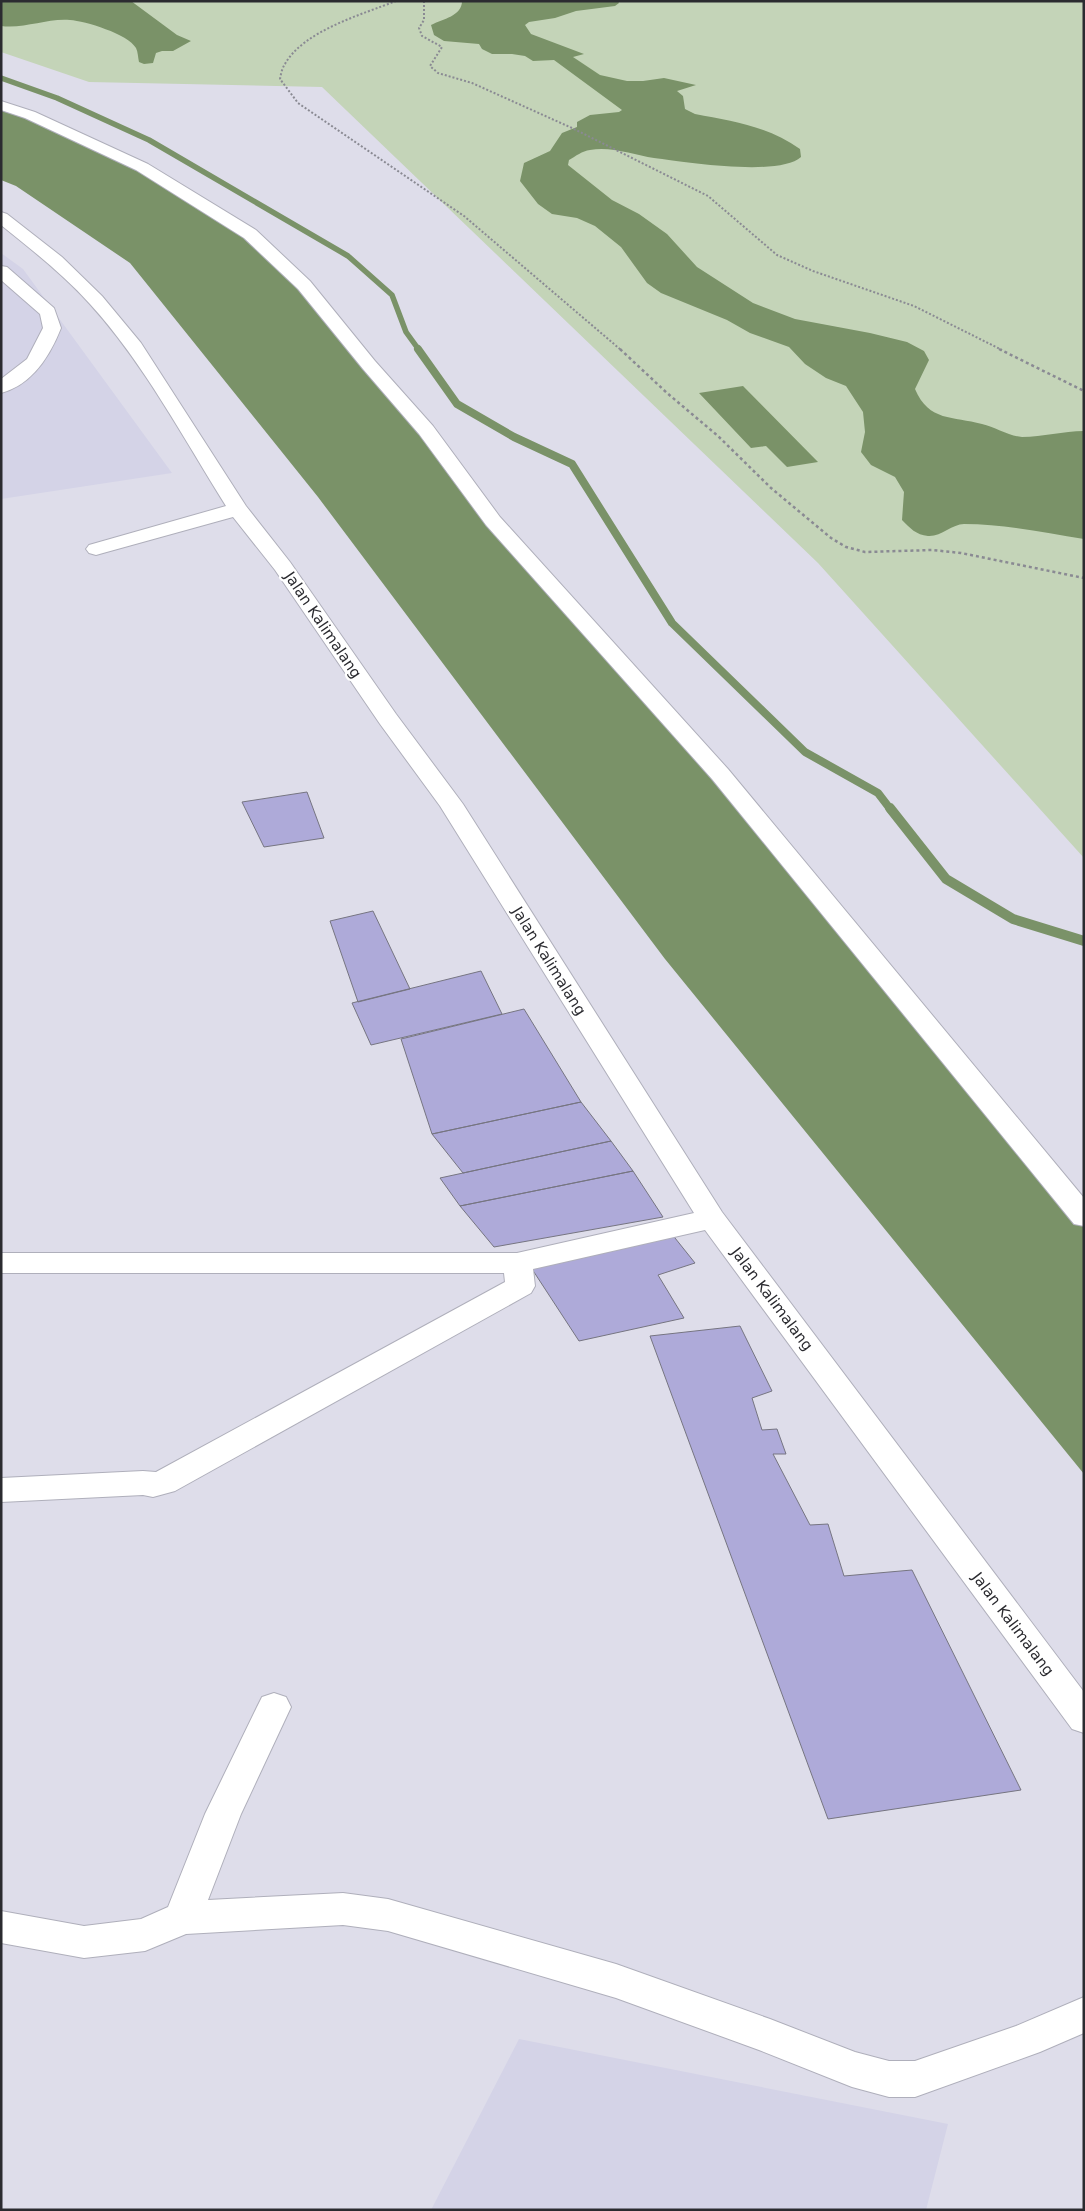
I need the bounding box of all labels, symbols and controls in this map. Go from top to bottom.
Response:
street label: Jalan Kalimalang [280,568,365,682]
street label: Jalan Kalimalang [508,903,590,1019]
street label: Jalan Kalimalang [727,1243,817,1354]
street label: Jalan Kalimalang [968,1568,1058,1679]

